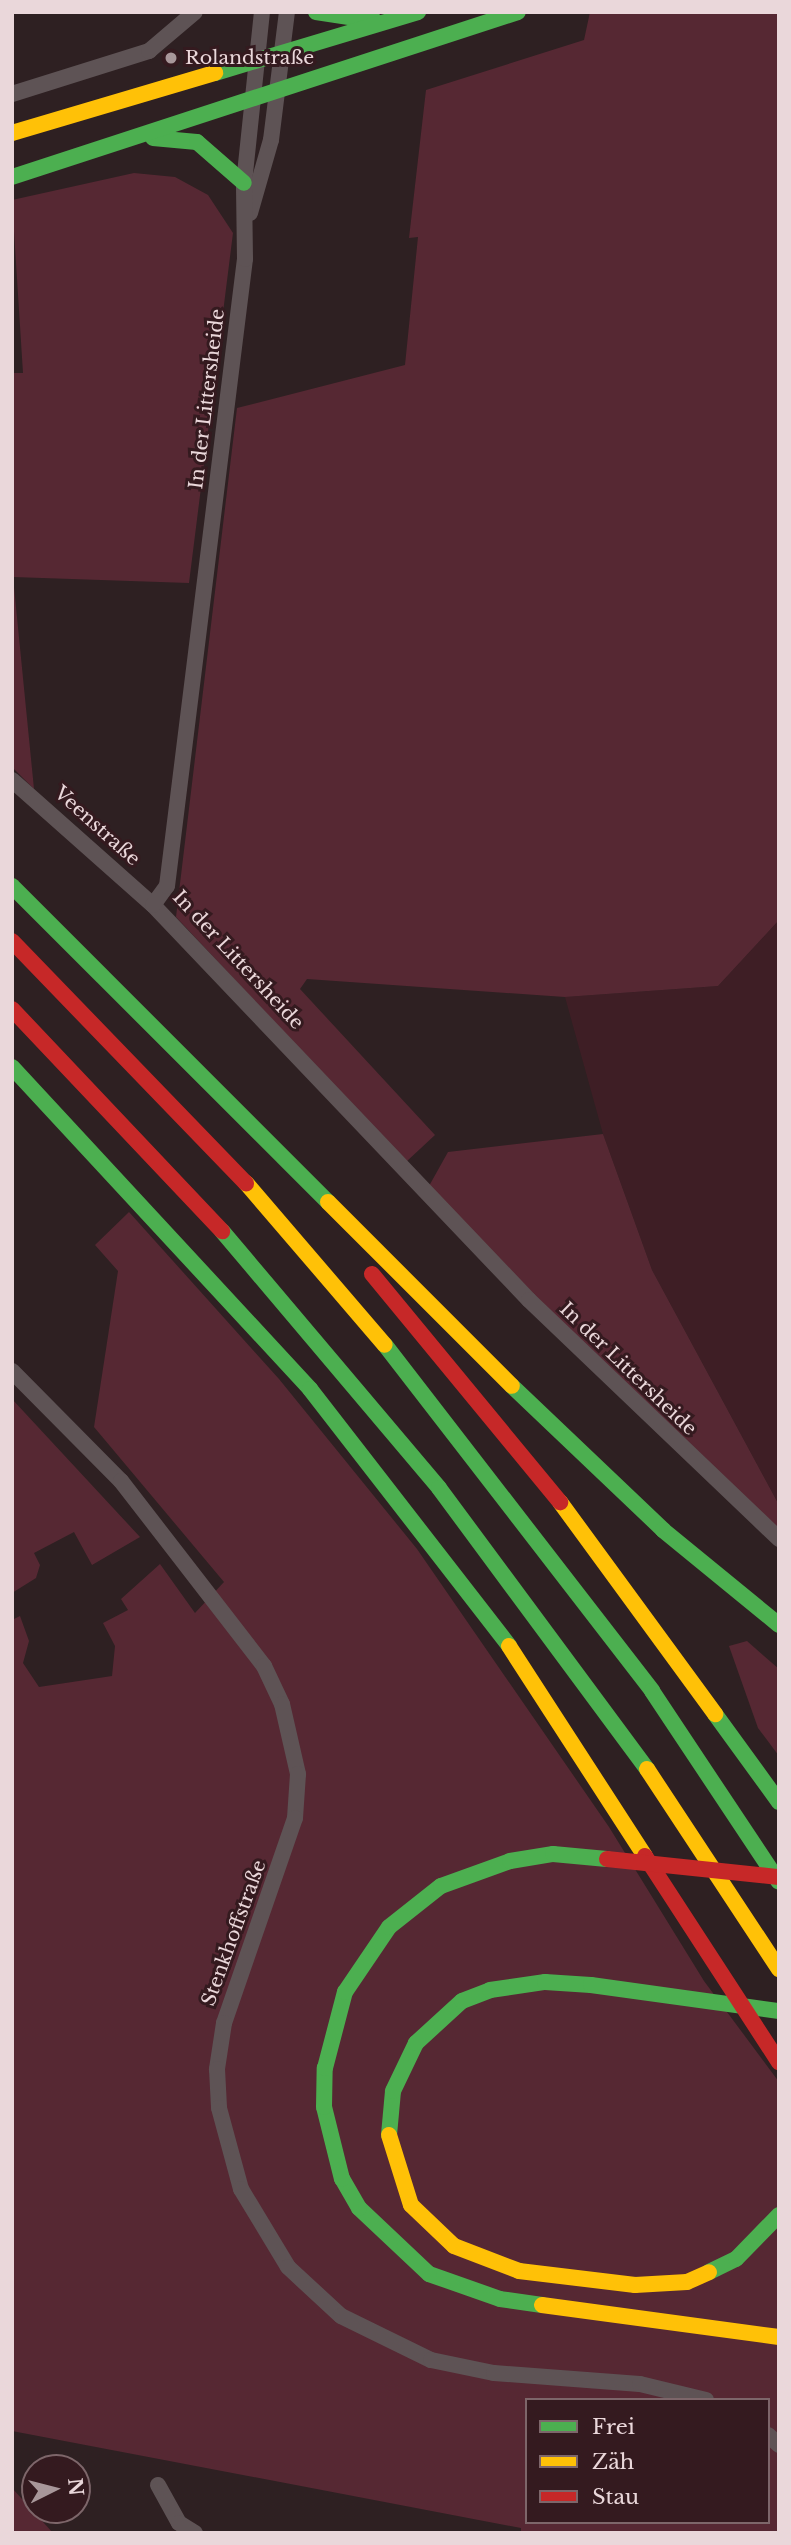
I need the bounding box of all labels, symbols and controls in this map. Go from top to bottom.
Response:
place label: Rolandstraße [185,47,314,69]
marker: Rolandstraße [163,50,179,66]
street label: In der Littersheide [185,307,229,491]
street label: Veenstraße [49,782,145,870]
street label: In der Littersheide [168,886,308,1034]
street label: In der Littersheide [555,1298,701,1440]
street label: Stenkhoffstraße [197,1857,271,2009]
legend [525,2398,770,2524]
text: Frei [592,2414,635,2440]
text: Zäh [592,2449,634,2475]
north arrow [21,2454,91,2524]
text: N [63,2477,88,2497]
text: Stau [592,2484,639,2510]

